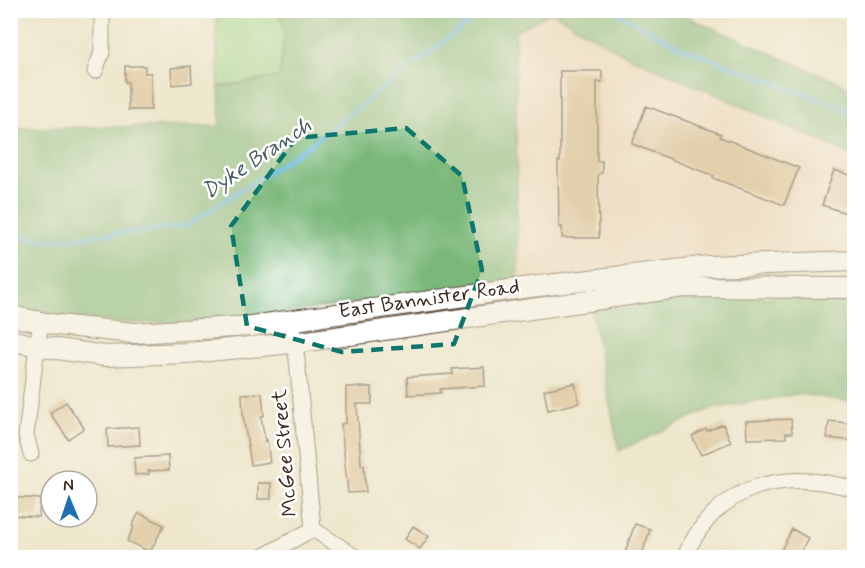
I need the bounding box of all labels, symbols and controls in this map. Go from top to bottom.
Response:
water label: Dyke Branch [197,112,317,206]
street label: East Bannister Road [337,272,521,326]
street label: McGee Street [265,387,305,518]
north arrow [39,469,99,529]
text: N [63,475,74,496]

